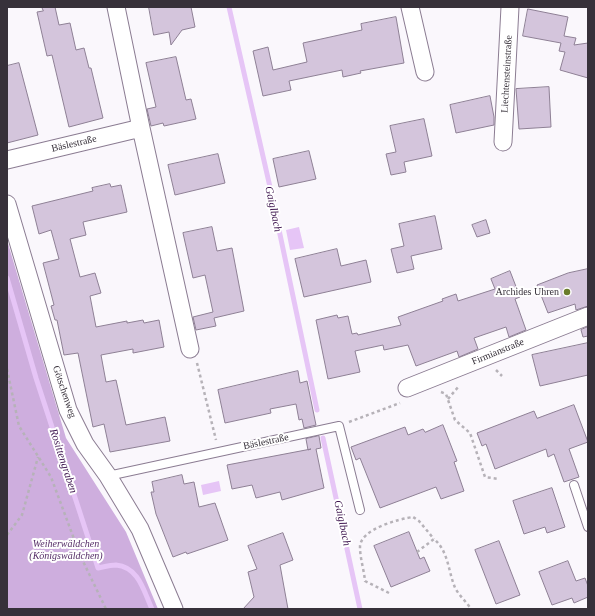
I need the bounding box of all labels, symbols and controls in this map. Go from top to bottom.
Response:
street label: Liechtensteinstraße [499,35,515,113]
street label: Bäslestraße [50,133,98,155]
water label: Gaiglbach [262,185,284,233]
place label: Archides Uhren [495,286,559,298]
marker: Archides Uhren [562,287,572,297]
street label: Firmianstraße [470,336,526,368]
street label: Götschenweg [49,364,79,420]
water label: Rosittengraben [46,427,80,495]
street label: Bäslestraße [242,431,290,453]
water label: Gaiglbach [331,499,353,547]
park label: Weiherwäldchen (Königswäldchen) [29,538,103,562]

